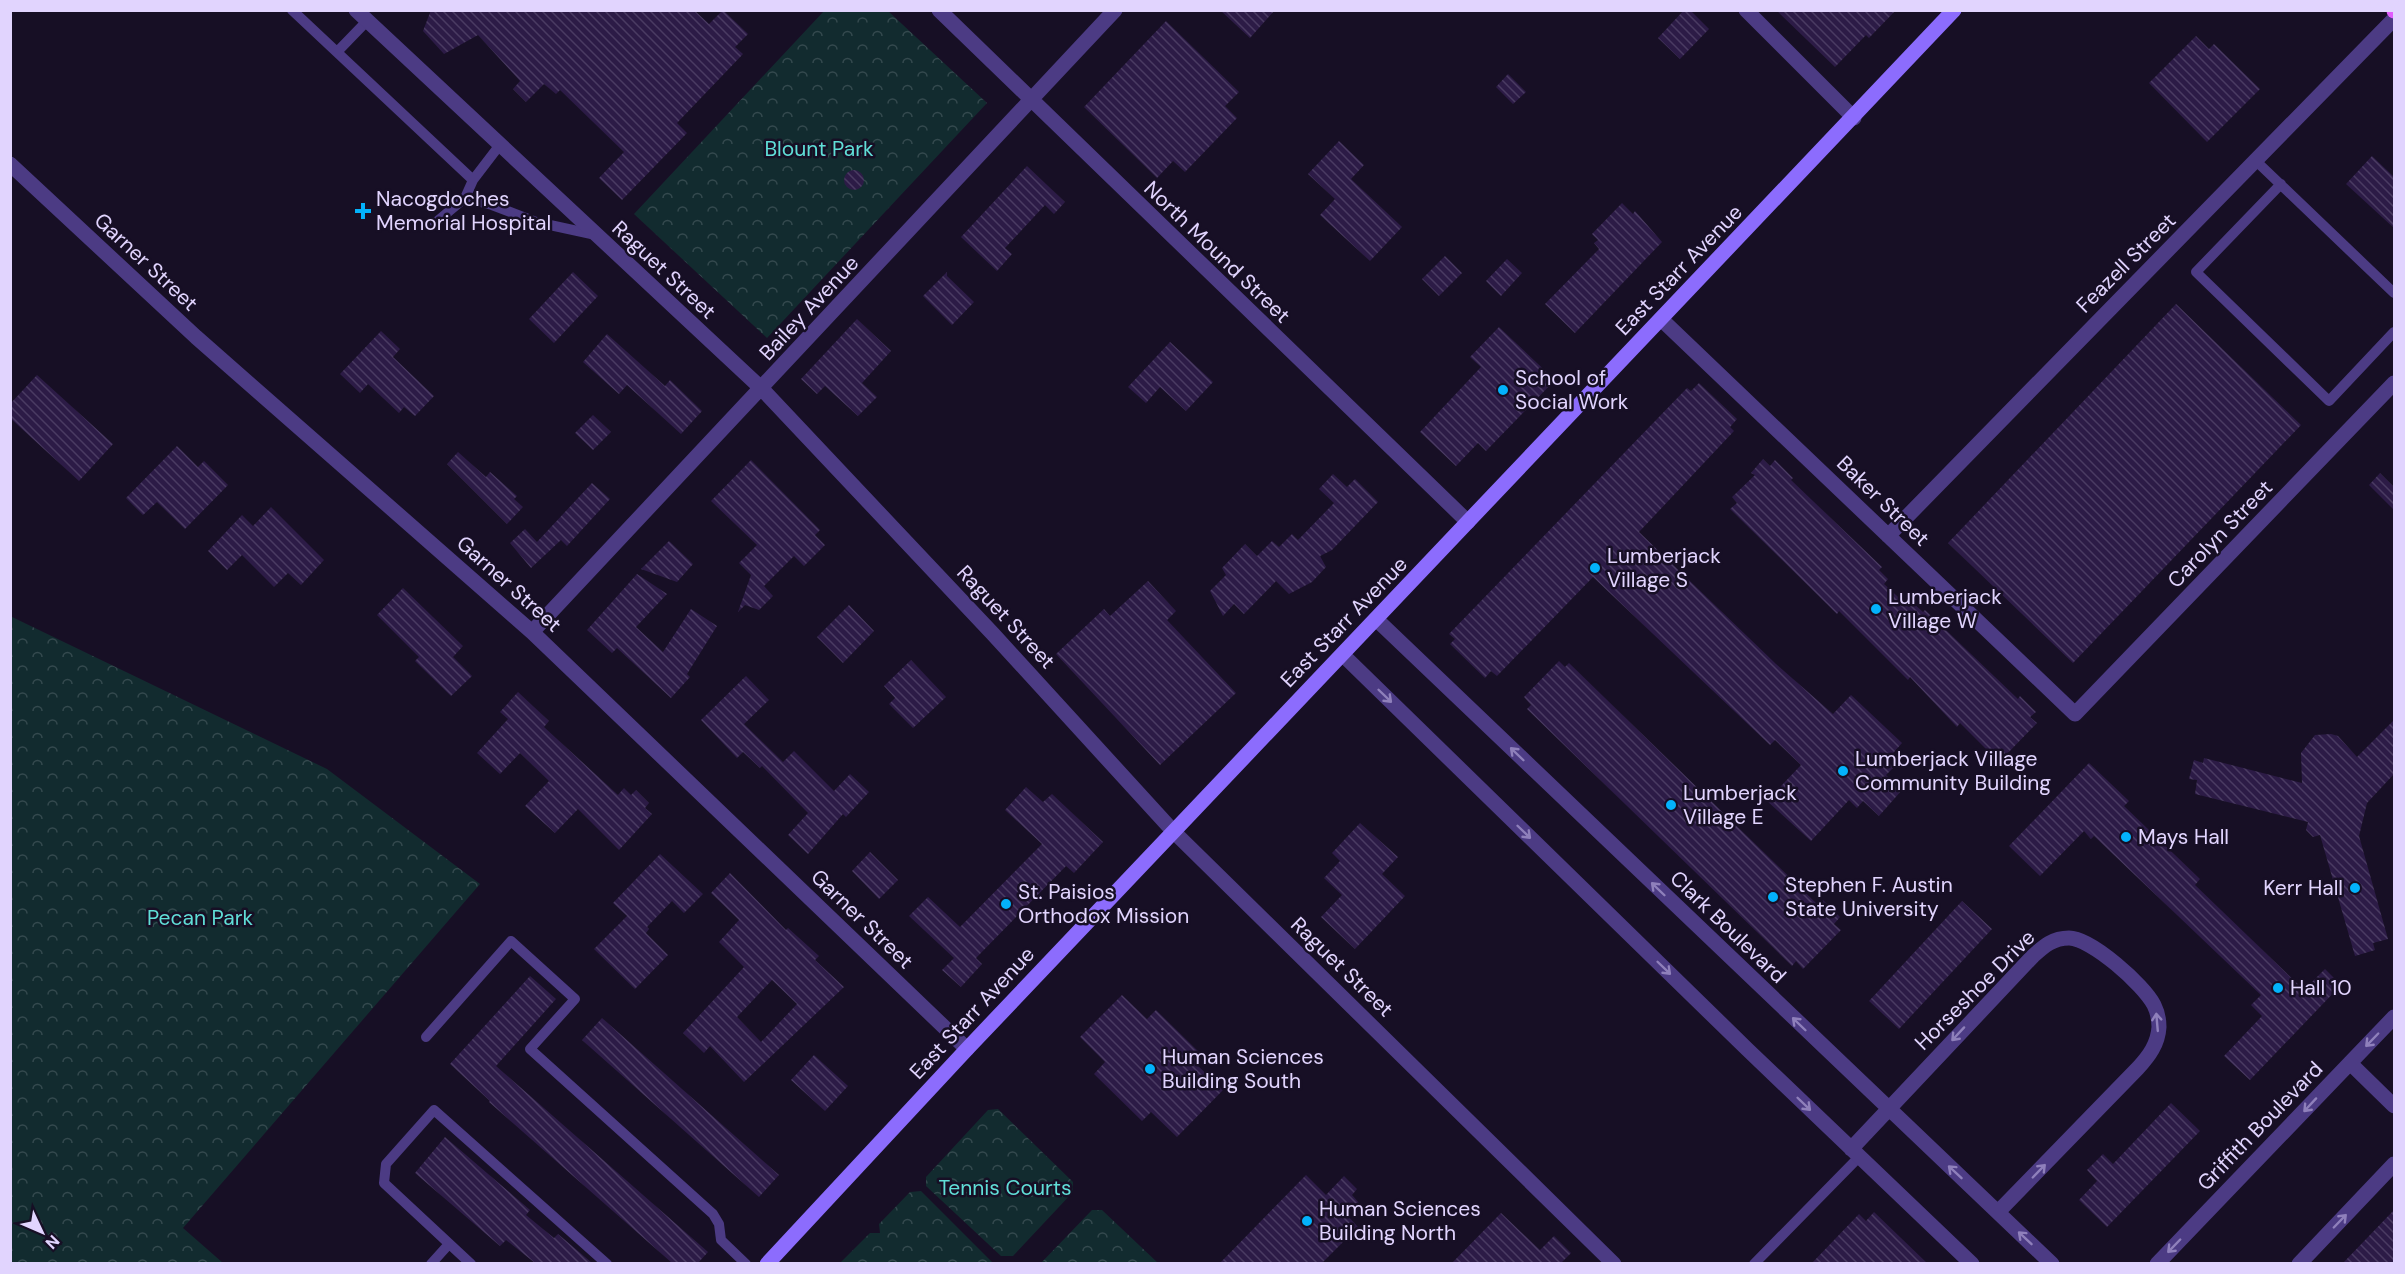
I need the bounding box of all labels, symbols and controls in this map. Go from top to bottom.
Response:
park label: Blount Park [764,135,874,163]
street label: North Mound Street [1138,175,1296,329]
place label: Nacogdoches Memorial Hospital [376,185,551,237]
street label: East Starr Avenue [1609,199,1749,341]
marker: Nacogdoches Memorial Hospital [354,202,372,220]
street label: Garner Street [88,207,204,317]
street label: Feazell Street [2070,207,2182,319]
street label: Raguet Street [606,215,722,325]
street label: Bailey Avenue [753,249,865,367]
place label: School of Social Work [1515,364,1629,416]
marker: School of Social Work [1496,383,1510,397]
street label: Baker Street [1831,450,1935,552]
street label: Carolyn Street [2161,474,2279,594]
street label: Garner Street [451,529,567,639]
place label: Lumberjack Village S [1607,542,1721,594]
street label: East Starr Avenue [1274,551,1414,693]
street label: Raguet Street [951,559,1061,675]
marker: Lumberjack Village S [1588,561,1602,575]
place label: Lumberjack Village W [1888,583,2002,635]
marker: Lumberjack Village W [1869,602,1883,616]
one-way arrow [1377,688,1392,703]
place label: Lumberjack Village Community Building [1855,745,2051,797]
one-way arrow [1509,747,1524,761]
marker: Lumberjack Village Community Building [1836,764,1850,778]
place label: Lumberjack Village E [1683,779,1797,831]
marker: Lumberjack Village E [1664,798,1678,812]
place label: Mays Hall [2138,823,2229,851]
one-way arrow [1517,825,1532,839]
marker: Mays Hall [2119,830,2133,844]
street label: Garner Street [805,863,919,975]
street label: Clark Boulevard [1664,864,1792,990]
place label: Stephen F. Austin State University [1785,871,1953,923]
place label: Kerr Hall [2263,874,2343,902]
place label: St. Paisios Orthodox Mission [1018,878,1189,930]
marker: Kerr Hall [2348,881,2362,895]
one-way arrow [1650,882,1665,896]
marker: Stephen F. Austin State University [1766,890,1780,904]
marker: St. Paisios Orthodox Mission [999,897,1013,911]
park label: Pecan Park [147,904,253,932]
street label: Raguet Street [1285,911,1399,1023]
street label: Horseshoe Drive [1909,924,2041,1056]
street label: East Starr Avenue [903,941,1041,1085]
one-way arrow [1656,961,1671,975]
place label: Hall 10 [2290,974,2352,1002]
marker: Hall 10 [2271,981,2285,995]
one-way arrow [2151,1013,2162,1032]
one-way arrow [1791,1017,1806,1031]
one-way arrow [1951,1026,1965,1041]
one-way arrow [2365,1033,2379,1048]
place label: Human Sciences Building South [1162,1043,1324,1095]
street label: Griffith Boulevard [2191,1055,2329,1197]
marker: Human Sciences Building South [1143,1062,1157,1076]
one-way arrow [1796,1096,1811,1110]
one-way arrow [2302,1098,2317,1113]
one-way arrow [2031,1163,2046,1178]
one-way arrow [1948,1165,1963,1180]
park label: Tennis Courts [938,1174,1072,1202]
place label: Human Sciences Building North [1319,1195,1481,1247]
north arrow [12,1202,72,1262]
marker: Human Sciences Building North [1300,1214,1314,1228]
one-way arrow [2332,1214,2347,1229]
text: N [41,1231,64,1254]
one-way arrow [2017,1231,2032,1245]
one-way arrow [2167,1238,2181,1253]

